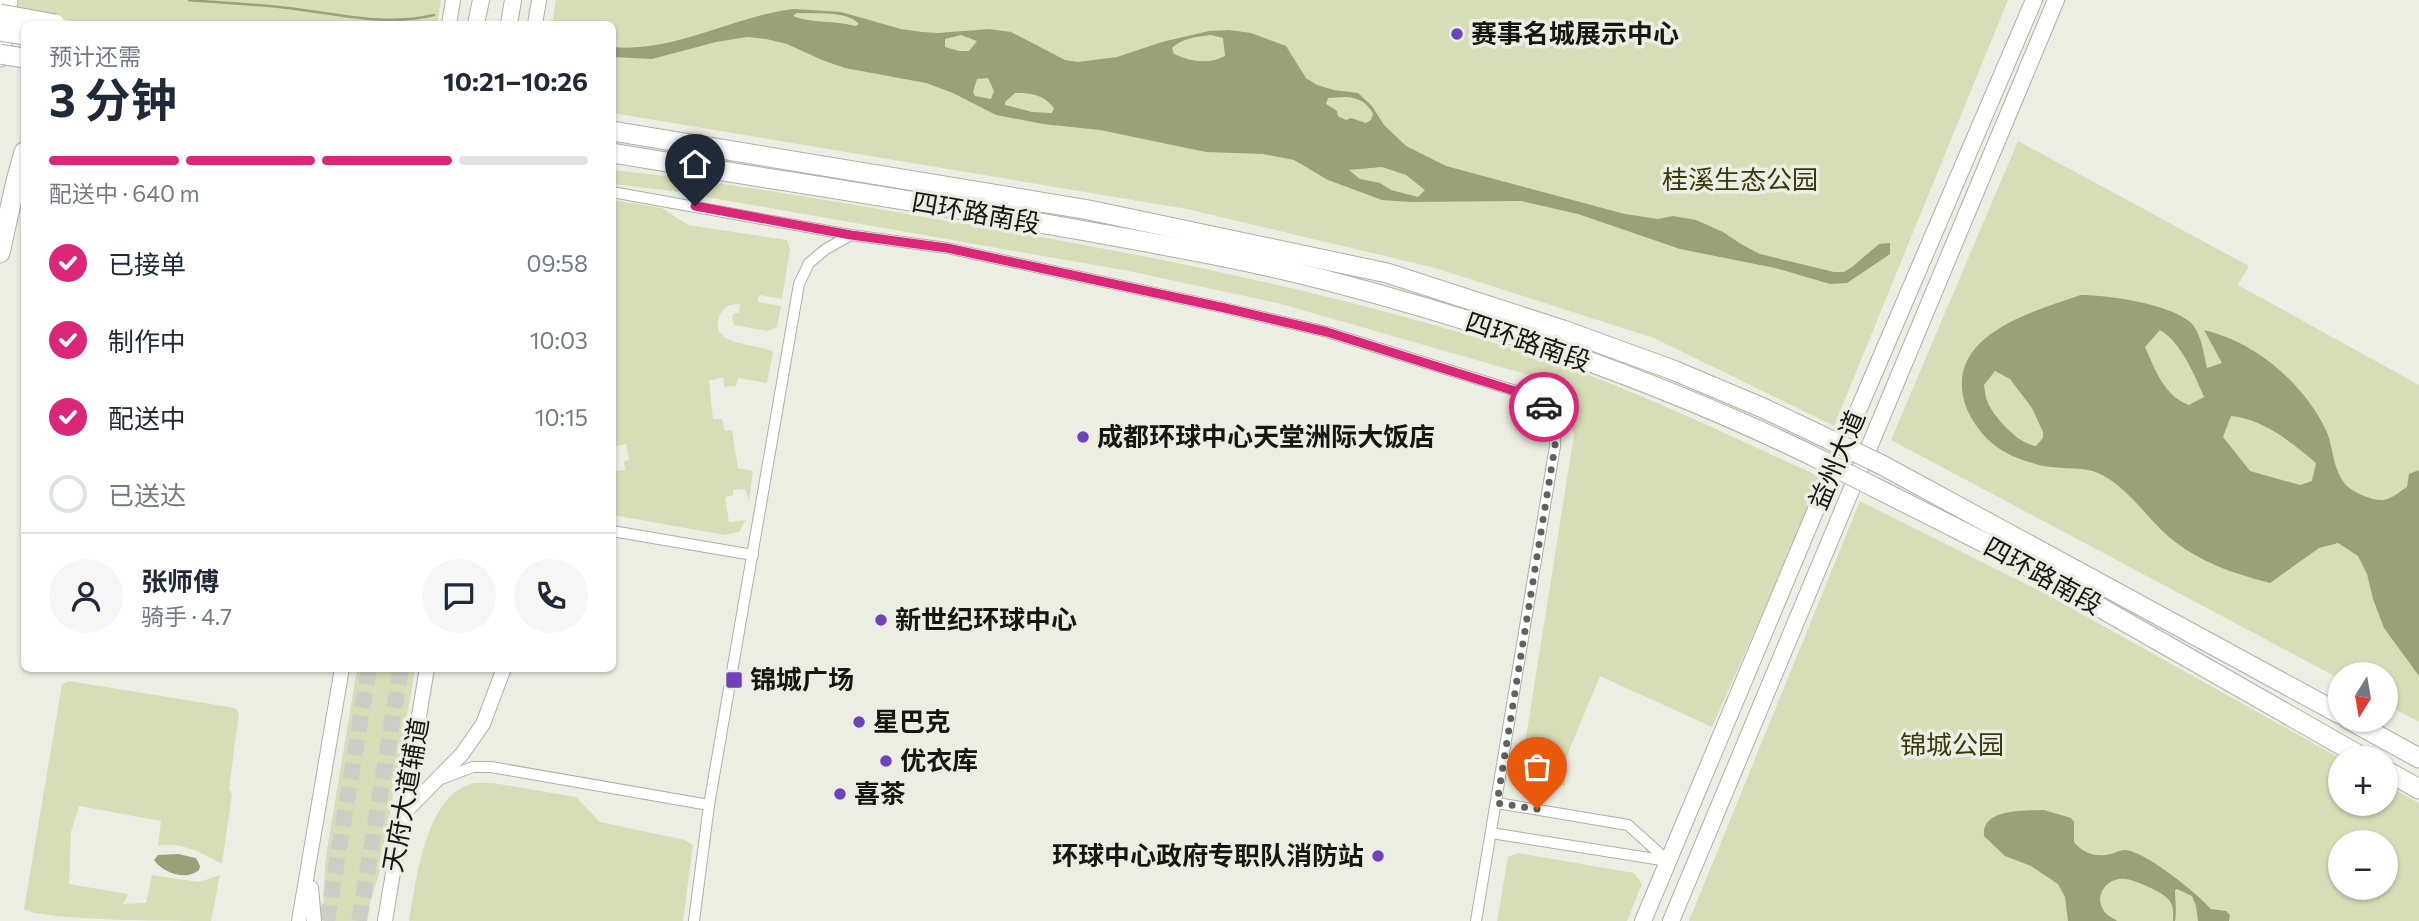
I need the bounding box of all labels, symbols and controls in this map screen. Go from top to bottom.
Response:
place label: 赛事名城展示中心 [1471,17,1679,48]
marker: 赛事名城展示中心 [1449,26,1465,42]
text: 预计还需 [49,42,141,70]
text: 10:21–10:26 [443,65,588,96]
text: 3 分钟 [49,70,177,126]
pin [665,134,725,206]
icon: home [676,145,714,183]
park label: 桂溪生态公园 [1662,163,1818,194]
text: 配送中 · 640 m [49,179,199,207]
street label: 四环路南段 [910,185,1043,238]
icon: check [49,244,87,282]
text: 已接单 [108,248,186,279]
text: 09:58 [526,249,588,277]
street label: 四环路南段 [1462,305,1595,376]
icon: check [49,321,87,359]
text: 制作中 [108,325,186,356]
text: 10:03 [530,326,588,354]
courier [1509,372,1579,442]
icon: car [1525,388,1563,426]
icon: check [49,398,87,436]
text: 配送中 [108,402,186,433]
text: 10:15 [535,403,588,431]
street label: 益州大道 [1801,405,1870,513]
place label: 成都环球中心天堂洲际大饭店 [1097,420,1435,451]
marker: 成都环球中心天堂洲际大饭店 [1075,429,1091,445]
text: 已送达 [108,479,186,510]
street label: 四环路南段 [1979,530,2108,620]
button: person [49,559,123,633]
button: chat [422,559,496,633]
button: phone [514,559,588,633]
text: 张师傅 [141,565,219,596]
text: 骑手 · 4.7 [141,602,232,630]
place label: 新世纪环球中心 [895,603,1077,634]
marker: 新世纪环球中心 [873,612,889,628]
north arrow [2328,662,2398,732]
map controls [2328,662,2398,900]
place label: 锦城广场 [750,663,854,694]
marker: 锦城广场 [724,670,744,690]
place label: 星巴克 [873,705,951,736]
marker: 星巴克 [851,714,867,730]
street label: 天府大道辅道 [376,715,433,874]
park label: 锦城公园 [1900,728,2004,759]
pin [1507,737,1567,809]
place label: 优衣库 [900,744,978,775]
button: + [2328,746,2398,816]
icon: bag [1518,748,1556,786]
marker: 优衣库 [878,753,894,769]
place label: 喜茶 [854,777,906,808]
marker: 喜茶 [832,786,848,802]
button: − [2328,830,2398,900]
place label: 环球中心政府专职队消防站 [1052,839,1364,870]
marker: 环球中心政府专职队消防站 [1370,848,1386,864]

